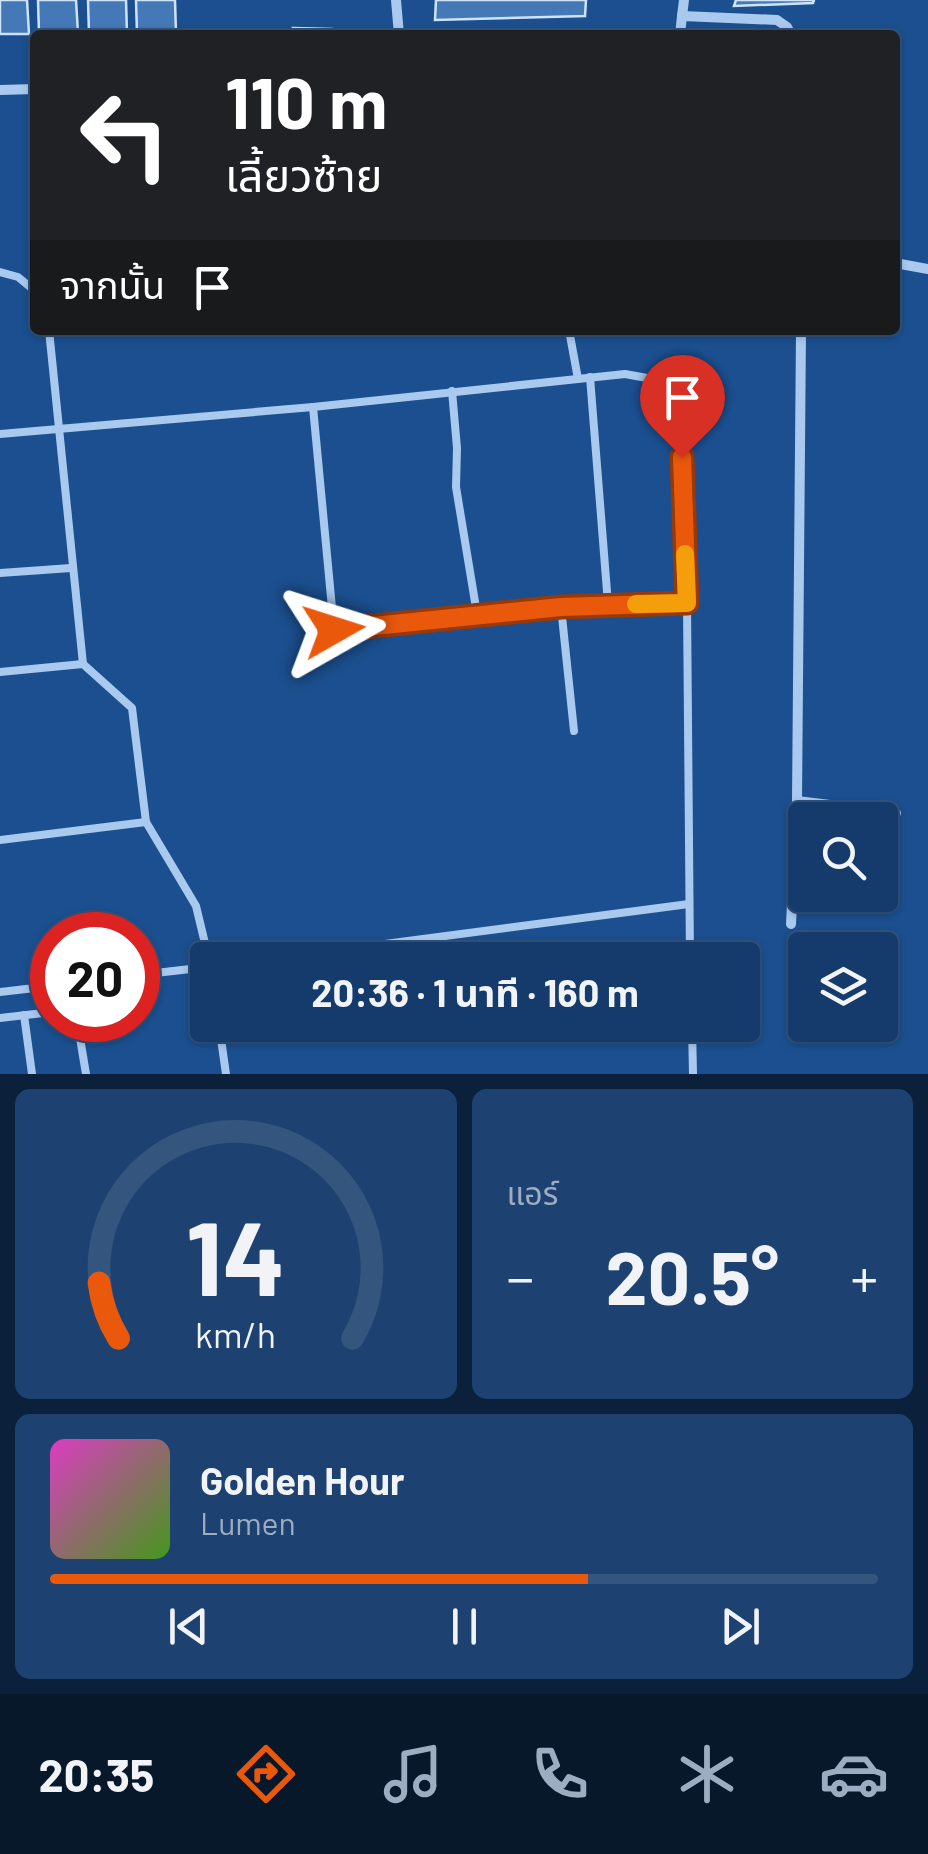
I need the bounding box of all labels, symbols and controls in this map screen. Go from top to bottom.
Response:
text: 110 m [225,59,387,143]
icon: left [60,70,190,200]
text: เลี้ยวซ้าย [225,147,382,201]
icon: arrive [185,260,240,315]
text: จากนั้น [60,261,165,307]
pin [640,355,725,458]
icon: arrive [655,370,710,425]
position arrow [282,578,386,682]
map controls [788,802,898,1042]
button: search [788,802,898,912]
speed limit sign: 20 [30,912,160,1042]
button: layers [788,932,898,1042]
text: 20:36 · 1 นาที · 160 m [311,969,639,1015]
text: แอร์ [507,1173,558,1211]
text: 14 [186,1192,286,1317]
text: 20.5° [605,1230,779,1320]
text: − [507,1243,534,1309]
text: + [850,1243,878,1309]
text: km/h [195,1312,276,1355]
text: Golden Hour [200,1457,405,1503]
text: Lumen [200,1503,296,1541]
icon: previous [161,1599,216,1654]
icon: pause [437,1599,492,1654]
icon: next [713,1599,768,1654]
icon: directions [231,1739,301,1809]
icon: music [378,1739,448,1809]
icon: phone [525,1739,595,1809]
icon: climate [672,1739,742,1809]
icon: car [819,1739,889,1809]
text: 20:35 [39,1747,154,1801]

